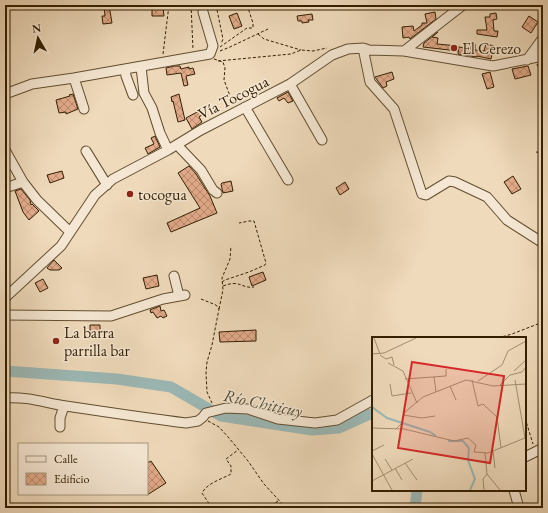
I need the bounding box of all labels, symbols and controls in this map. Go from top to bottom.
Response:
north arrow [18,18,58,58]
text: N [31,20,42,36]
place label: El Cerezo [462,38,521,59]
marker: El Cerezo [449,43,459,53]
street label: Vía Tocogua [194,70,273,124]
place label: tocogua [138,184,187,205]
marker: tocogua [125,189,135,199]
place label: La barra parrilla bar [64,322,131,361]
marker: La barra parrilla bar [51,336,61,346]
inset map [372,337,526,491]
water label: Río Chiticuy [221,384,305,422]
legend [18,443,148,495]
text: Calle [54,451,78,467]
text: Edificio [54,471,90,487]

